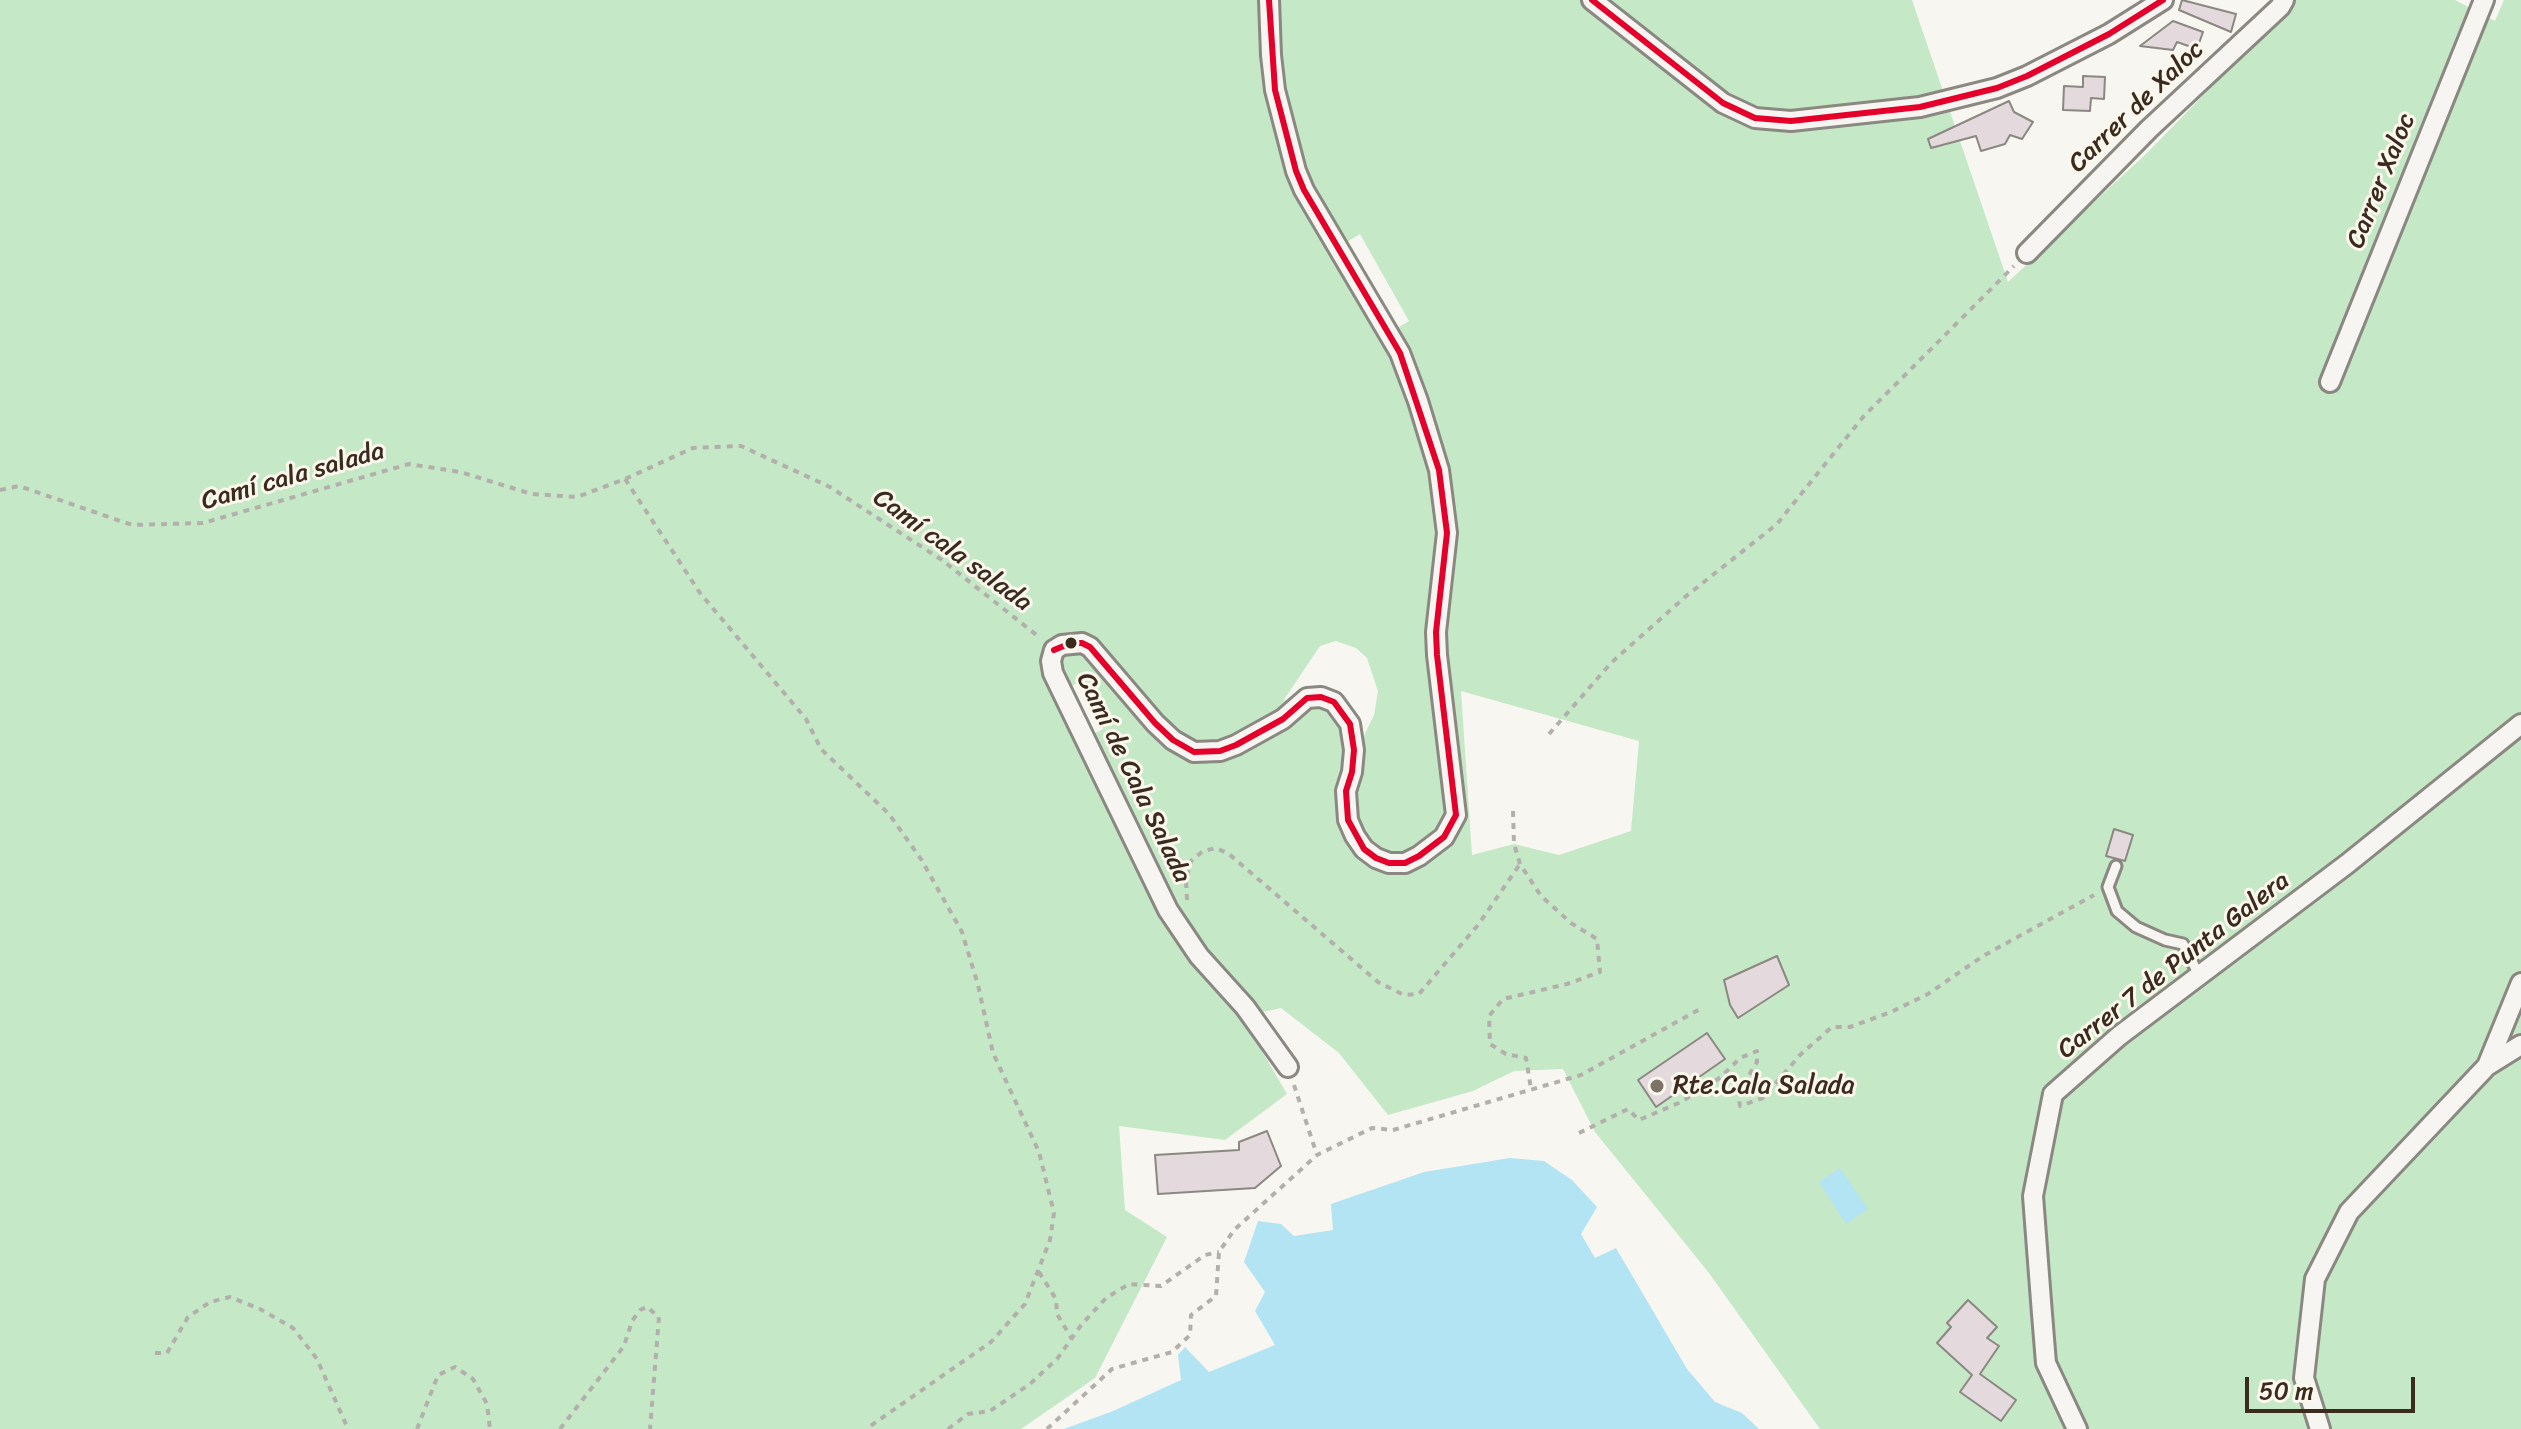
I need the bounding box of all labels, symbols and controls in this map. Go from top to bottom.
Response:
street label: Carrer de Xaloc [2063,34,2211,180]
street label: Carrer Xaloc [2341,109,2423,253]
street label: Camí cala salada [198,436,388,518]
street label: Camí cala salada [867,483,1037,619]
unlabelled marker [1063,635,1079,651]
street label: Camí de Cala Salada [1069,668,1197,888]
street label: Carrer 7 de Punta Galera [2052,866,2296,1066]
place label: Rte.Cala Salada [1673,1070,1854,1102]
marker: Rte.Cala Salada [1648,1077,1666,1095]
scale bar [2249,1361,2419,1411]
text: 50 m [2259,1370,2314,1412]

